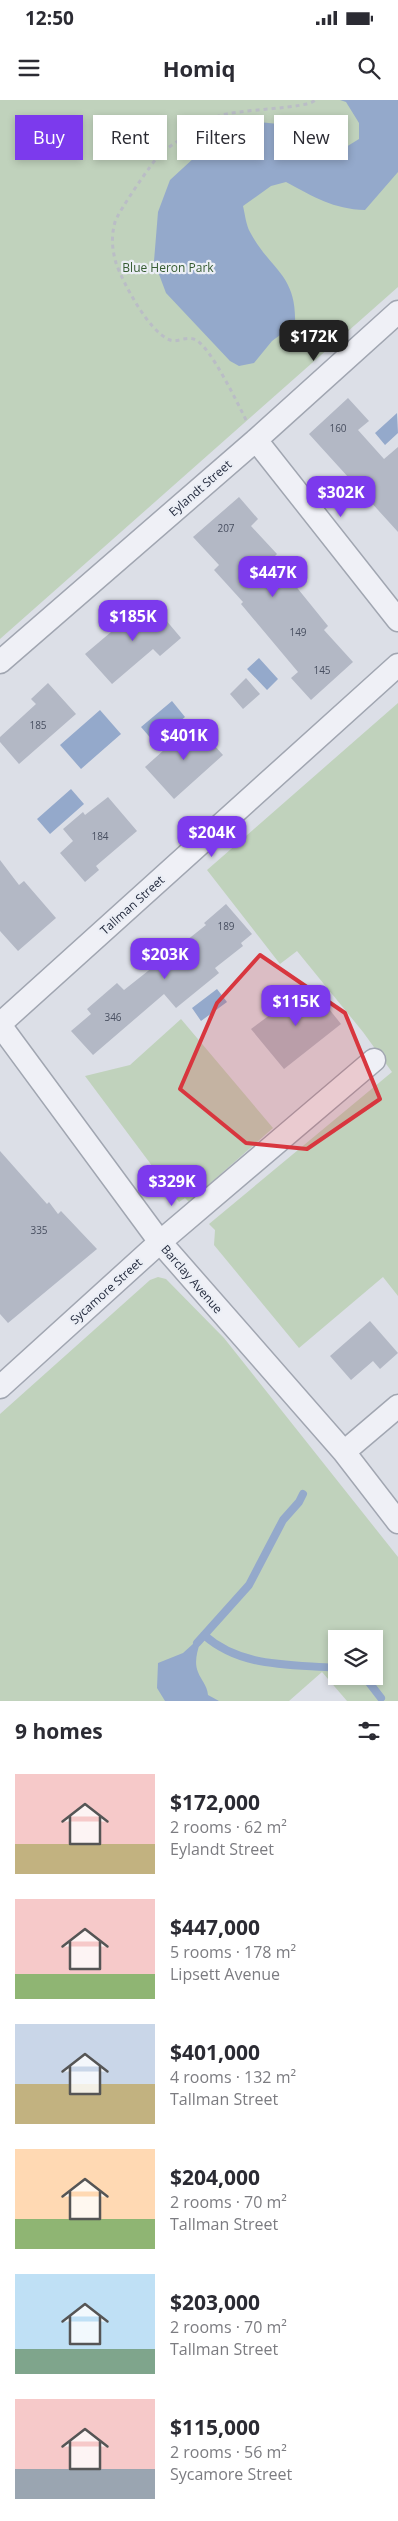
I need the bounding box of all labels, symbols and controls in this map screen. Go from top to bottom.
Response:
text: 12:50 [25,5,74,31]
text: Homiq [163,53,235,83]
icon: menu [15,54,43,82]
icon: search [355,54,383,82]
chip: Buy [15,115,83,160]
chip: Rent [93,115,167,160]
chip: Filters [177,115,264,160]
chip: New [274,115,348,160]
park label: Blue Heron Park [122,259,214,276]
pin: $172K [279,320,349,362]
text: $172K [290,325,338,347]
house number: 160 [329,421,347,435]
street label: Eylandt Street [165,456,235,520]
pin: $302K [306,476,376,518]
text: $302K [317,481,365,503]
house number: 207 [217,521,235,535]
pin: $447K [238,556,308,598]
text: $447K [249,561,297,583]
pin: $185K [98,600,168,642]
text: $185K [109,605,157,627]
house number: 149 [289,625,307,639]
house number: 145 [313,663,331,677]
house number: 185 [29,718,47,732]
pin: $401K [149,718,219,761]
text: $401K [160,724,208,746]
pin: $204K [177,816,247,858]
text: $204K [188,821,236,843]
house number: 184 [91,829,109,843]
street label: Tallman Street [96,872,168,938]
house number: 189 [217,919,235,933]
pin: $203K [130,938,200,980]
text: $203K [141,943,189,965]
pin: $115K [261,984,331,1027]
text: $115K [272,990,320,1012]
house number: 346 [104,1010,122,1024]
pin: $329K [137,1164,207,1207]
text: $329K [148,1170,196,1192]
house number: 335 [30,1223,48,1237]
street label: Barclay Avenue [157,1241,227,1317]
street label: Sycamore Street [66,1254,146,1328]
map controls [328,1630,383,1685]
button: layers [328,1630,383,1685]
text: 9 homes [15,1717,103,1745]
icon: filters [355,1717,383,1745]
text: $172,000 [170,1788,260,1816]
icon: home [55,1794,115,1854]
text: 2 rooms · 62 m² [170,1816,287,1838]
text: Eylandt Street [170,1838,274,1860]
text: $447,000 [170,1913,260,1941]
icon: home [55,1919,115,1979]
text: 5 rooms · 178 m² [170,1941,296,1963]
text: Lipsett Avenue [170,1963,280,1985]
text: $401,000 [170,2038,260,2066]
icon: home [55,2044,115,2104]
text: 4 rooms · 132 m² [170,2066,296,2088]
text: Tallman Street [170,2088,278,2110]
text: $204,000 [170,2163,260,2191]
icon: home [55,2169,115,2229]
text: 2 rooms · 70 m² [170,2191,287,2213]
text: Tallman Street [170,2213,278,2235]
text: $203,000 [170,2288,260,2316]
icon: home [55,2294,115,2354]
text: 2 rooms · 70 m² [170,2316,287,2338]
text: Tallman Street [170,2338,278,2360]
text: $115,000 [170,2413,260,2441]
icon: home [55,2419,115,2479]
text: 2 rooms · 56 m² [170,2441,287,2463]
text: Sycamore Street [170,2463,292,2485]

